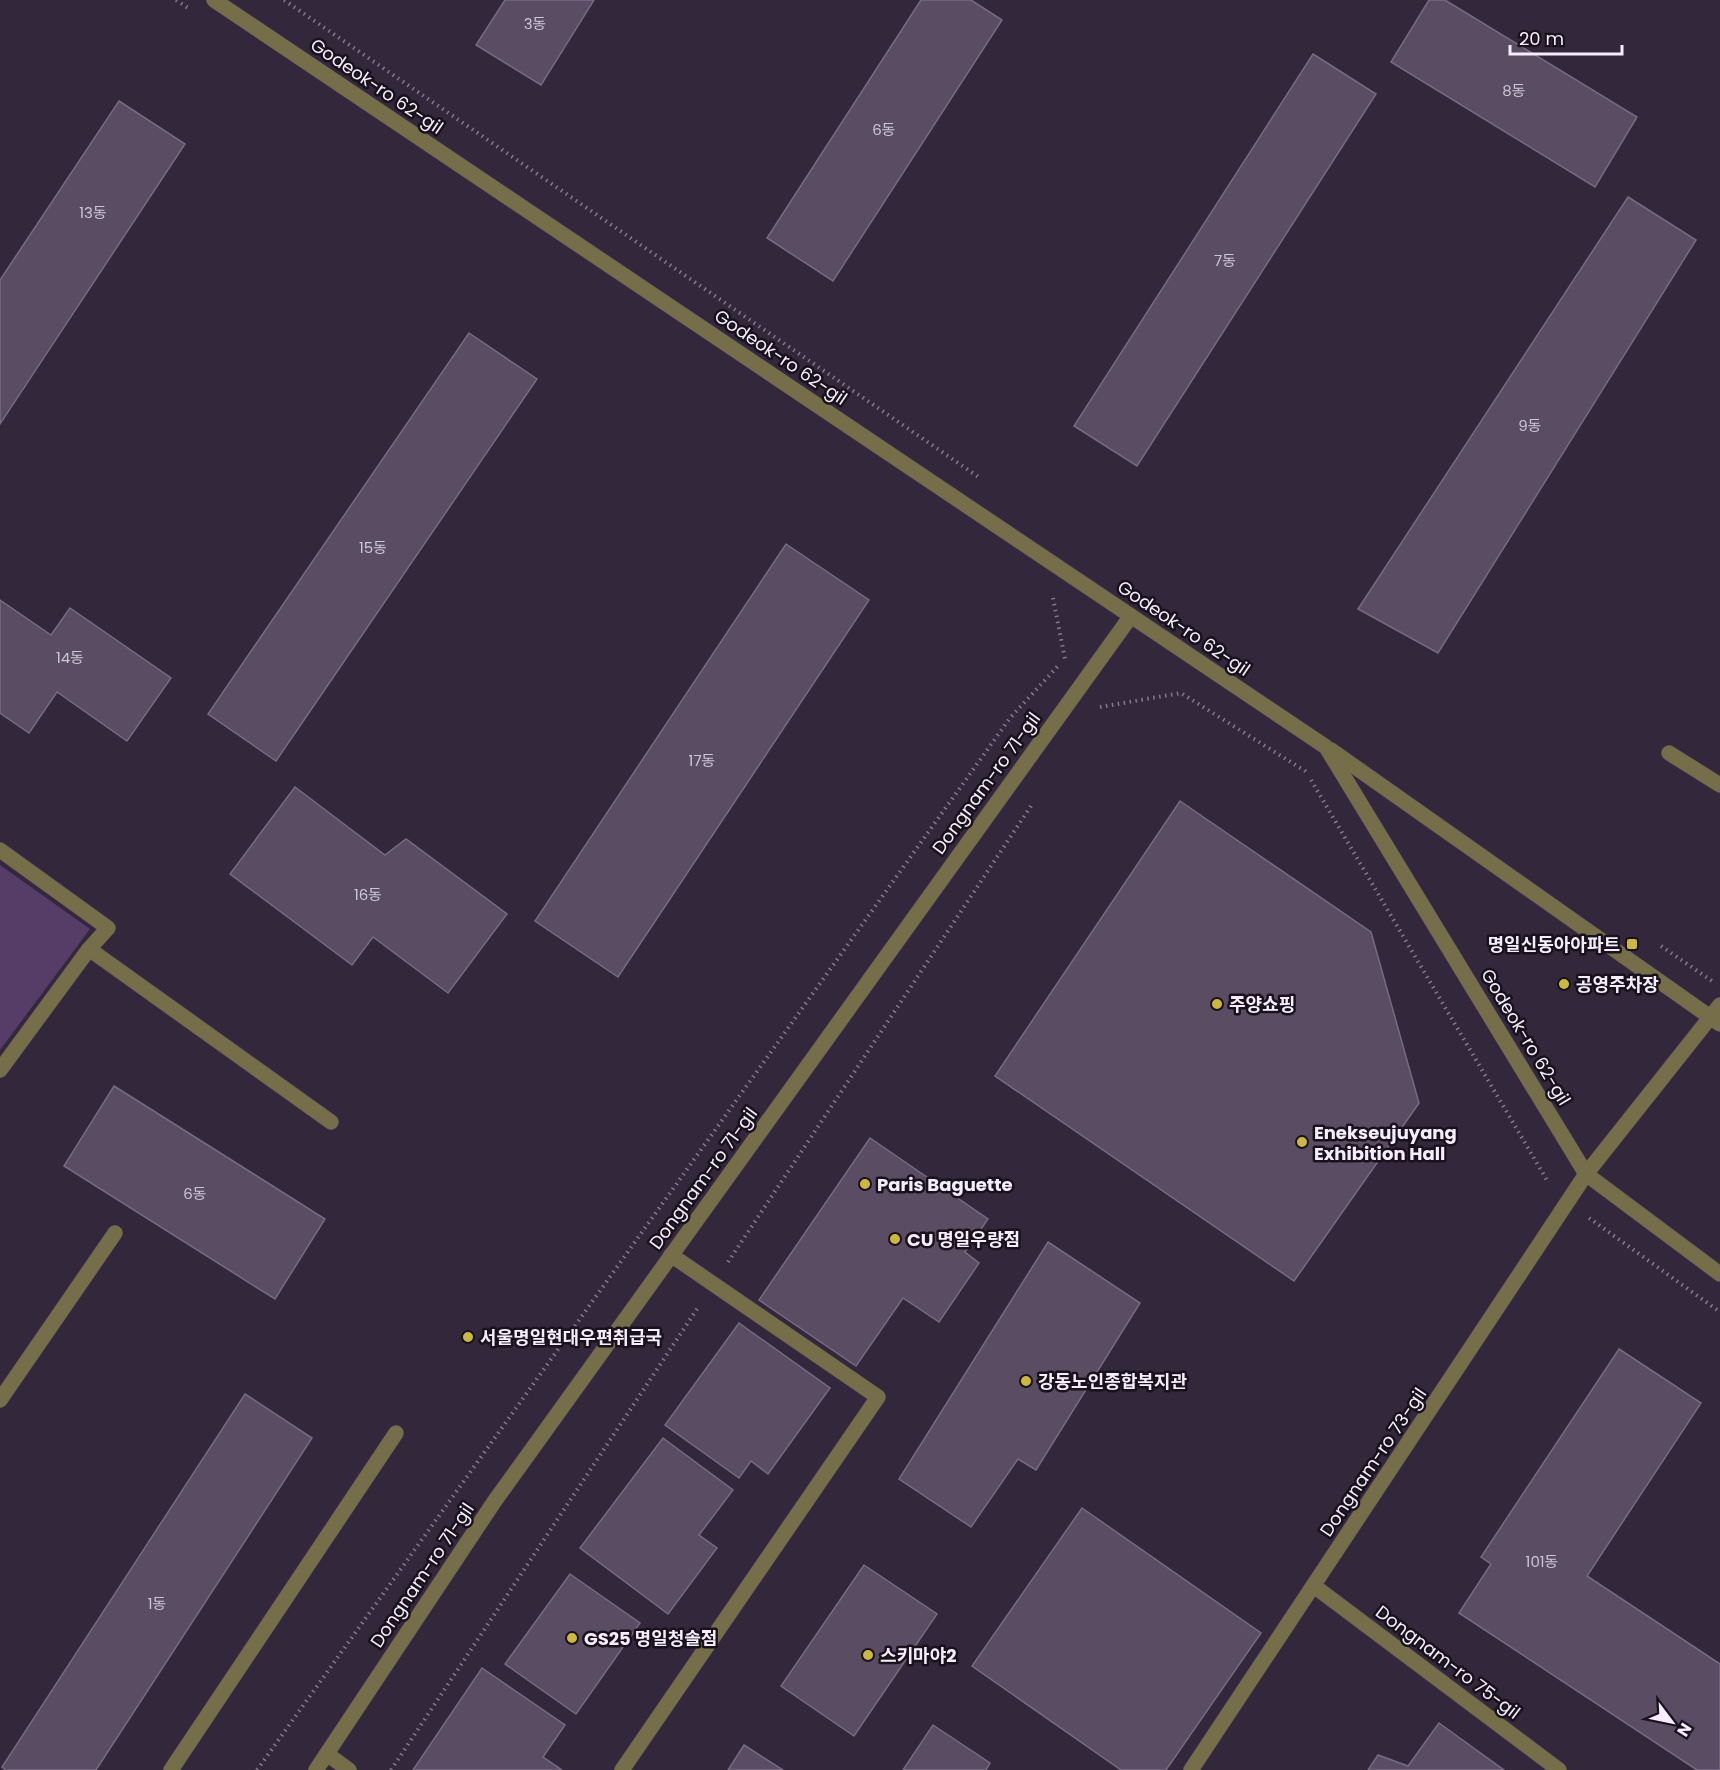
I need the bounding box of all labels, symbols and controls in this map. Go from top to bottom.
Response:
house number: 3동 [524,13,546,34]
scale bar [1510,18,1622,56]
text: 20 m [1519,26,1564,51]
street label: Godeok-ro 62-gil [306,32,448,140]
house number: 8동 [1502,80,1526,101]
house number: 6동 [872,119,896,140]
house number: 13동 [79,202,107,223]
house number: 7동 [1214,250,1236,271]
street label: Godeok-ro 62-gil [710,303,852,411]
house number: 9동 [1518,415,1542,436]
house number: 15동 [359,537,387,558]
street label: Godeok-ro 62-gil [1113,574,1255,682]
house number: 14동 [56,647,84,668]
street label: Dongnam-ro 71-gil [926,707,1046,859]
house number: 17동 [689,750,715,771]
house number: 16동 [354,884,382,905]
place label: 명일신동아아파트 [1488,932,1620,957]
marker: 명일신동아아파트 [1625,937,1639,951]
street label: Godeok-ro 62-gil [1475,964,1577,1110]
place label: 공영주차장 [1576,972,1659,997]
marker: 공영주차장 [1557,977,1571,991]
place label: 주양쇼핑 [1229,992,1295,1017]
marker: 주양쇼핑 [1210,997,1224,1011]
street label: Dongnam-ro 71-gil [643,1102,763,1254]
place label: Enekseujuyang Exhibition Hall [1314,1120,1457,1166]
marker: Enekseujuyang Exhibition Hall [1295,1135,1309,1149]
place label: Paris Baguette [877,1172,1013,1197]
marker: Paris Baguette [858,1177,872,1191]
house number: 6동 [183,1183,207,1204]
place label: CU 명일우량점 [907,1227,1020,1252]
marker: CU 명일우량점 [888,1232,902,1246]
place label: 서울명일현대우편취급국 [480,1325,662,1350]
marker: 서울명일현대우편취급국 [461,1330,475,1344]
place label: 강동노인종합복지관 [1038,1369,1187,1394]
marker: 강동노인종합복지관 [1019,1374,1033,1388]
street label: Dongnam-ro 73-gil [1314,1383,1432,1541]
street label: Dongnam-ro 71-gil [364,1498,480,1652]
house number: 101동 [1526,1551,1558,1572]
house number: 1동 [148,1593,166,1614]
street label: Dongnam-ro 75-gil [1371,1599,1525,1725]
place label: GS25 명일청솔점 [584,1626,717,1651]
marker: GS25 명일청솔점 [565,1631,579,1645]
place label: 스키마야2 [880,1643,957,1668]
marker: 스키마야2 [861,1648,875,1662]
north arrow [1642,1692,1702,1752]
text: N [1671,1718,1697,1741]

